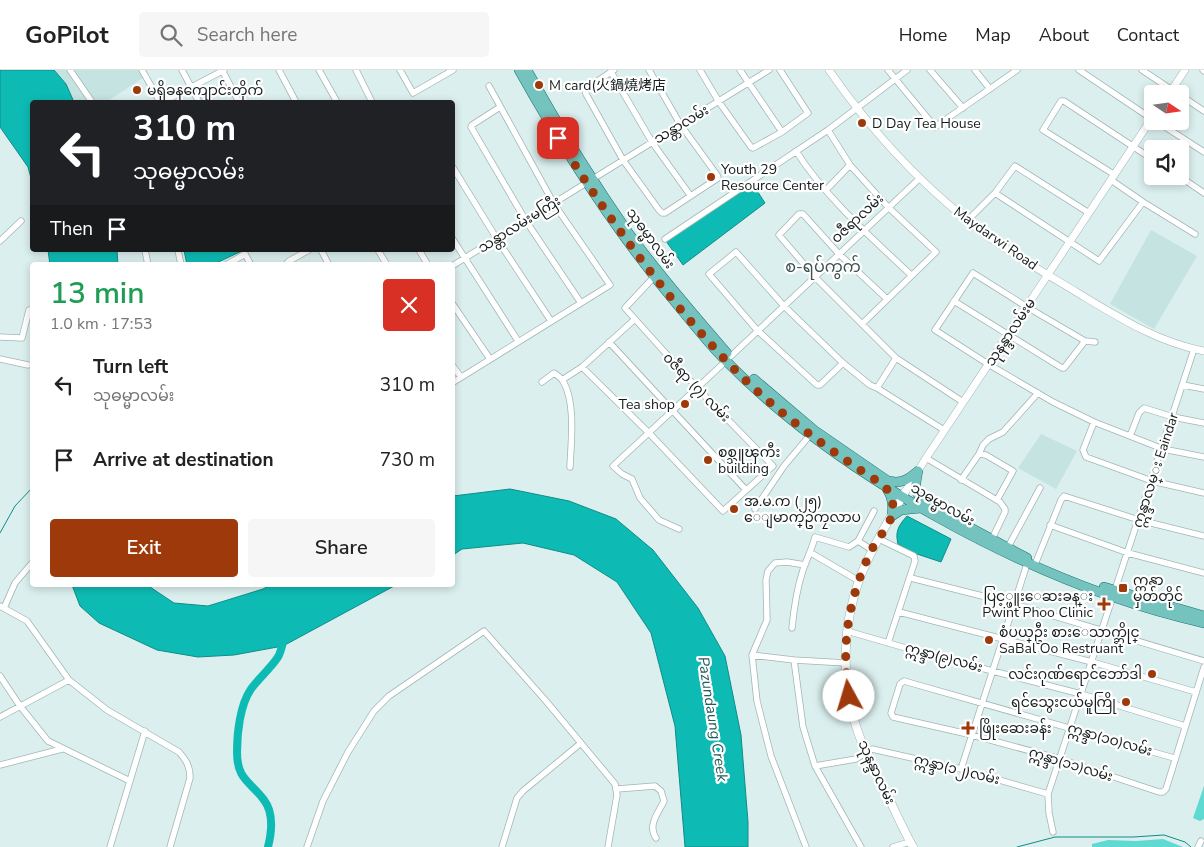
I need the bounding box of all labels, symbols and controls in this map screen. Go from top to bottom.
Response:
search box [139,12,489,57]
text: GoPilot [25,19,109,51]
icon: search [157,21,185,49]
text: Search here [197,22,297,48]
text: Home [899,23,947,47]
text: Map [975,23,1011,47]
text: About [1039,23,1089,47]
text: Contact [1117,23,1179,47]
place label: M card(火鍋燒烤店 [549,76,666,95]
marker: M card(火鍋燒烤店 [533,79,545,91]
place label: မရှိခနကျောင်းတိုက် [147,80,263,102]
marker: မရှိခနကျောင်းတိုက် [131,84,143,96]
north arrow [1144,85,1189,130]
map controls [1144,85,1189,185]
street label: သန္တာလမ်း [650,100,713,150]
text: 310 m [133,105,236,152]
place label: D Day Tea House [872,114,981,133]
pin [537,117,579,159]
marker: D Day Tea House [856,117,868,129]
icon: left [50,120,115,185]
icon: arrive [544,124,572,152]
button: sound [1144,140,1189,185]
text: သုဓမ္မာလမ်း [133,157,245,187]
place label: Youth 29 Resource Center [720,160,824,195]
marker: Youth 29 Resource Center [705,171,717,183]
street label: ဝဇီရာလမ်း [826,188,889,249]
street label: သန္တာလမ်းမကြီး [474,191,565,259]
street label: Maydarwi Road [950,202,1042,274]
street label: သုဓမ္မာလမ်း [620,203,680,274]
icon: arrive [103,215,131,243]
text: Then [50,216,93,242]
district label: စ-ရပ်ကွက် [785,255,861,280]
text: 13 min [50,273,144,314]
button: close [383,279,435,331]
street label: သုနန္ဒာလမ်းမ [980,294,1042,371]
text: 1.0 km · 17:53 [50,313,153,335]
street label: ၀ဇီရာ (၇) လမ်း [657,348,735,428]
text: Turn left [93,354,168,380]
icon: left [50,371,78,399]
text: 310 m [380,372,435,398]
text: သုဓမ္မာလမ်း [93,385,174,407]
place label: Tea shop [619,395,675,414]
marker: Tea shop [679,398,691,410]
street label: ဣန္ဒာလမ္း Eaindar [1128,410,1185,531]
place label: စစ္သူၾကီး building [718,442,780,478]
icon: arrive [50,446,78,474]
text: Arrive at destination [93,447,274,473]
text: 730 m [380,447,435,473]
marker: စစ္သူၾကီး building [702,454,714,466]
street label: သုဓမ္မာလမ်း [906,478,979,532]
place label: အ.မ.က (၂၅) ေျမာက္ဥကၠလာပ [744,492,861,529]
marker: အ.မ.က (၂၅) ေျမာက္ဥကၠလာပ [728,503,740,515]
button: Exit [50,519,238,577]
button: Share [248,519,435,577]
place label: ဣန္ဒာ မှတ်တိုင် [1133,571,1183,608]
marker: ဣန္ဒာ မှတ်တိုင် [1117,582,1129,594]
place label: ပြင့္ဖူးေဆးခန္း Pwint Phoo Clinic [982,586,1094,622]
marker: ပြင့္ဖူးေဆးခန္း Pwint Phoo Clinic [1097,597,1111,611]
place label: စံပယ္ဦး စားေသာက္ဆိုင္ SaBal Oo Restruant [999,622,1140,658]
marker: စံပယ္ဦး စားေသာက္ဆိုင္ SaBal Oo Restruant [983,634,995,646]
street label: ဣန္ဒာ(၉)လမ်း [902,637,985,679]
water label: Pazundaung Creek [693,655,733,783]
place label: လင်းဂုဏ်ရောင်ဘော်ဒါ [1008,664,1142,686]
marker: လင်းဂုဏ်ရောင်ဘော်ဒါ [1146,668,1158,680]
position arrow [822,669,874,721]
place label: ရင်သွေးငယ်မူကြို [1011,692,1117,714]
marker: ရင်သွေးငယ်မူကြို [1120,696,1132,708]
street label: ဣန္ဒာ(၁၀)လမ်း [1065,717,1155,763]
place label: ဖြိုးဆေးခန်း [979,718,1052,740]
marker: ဖြိုးဆေးခန်း [961,721,975,735]
street label: သုနန္ဒာလမ်း [851,736,901,808]
street label: ဣန္ဒာ(၁၁)လမ်း [1026,742,1116,789]
street label: ဣန္ဒာ(၁၂)လမ်း [911,749,1002,792]

